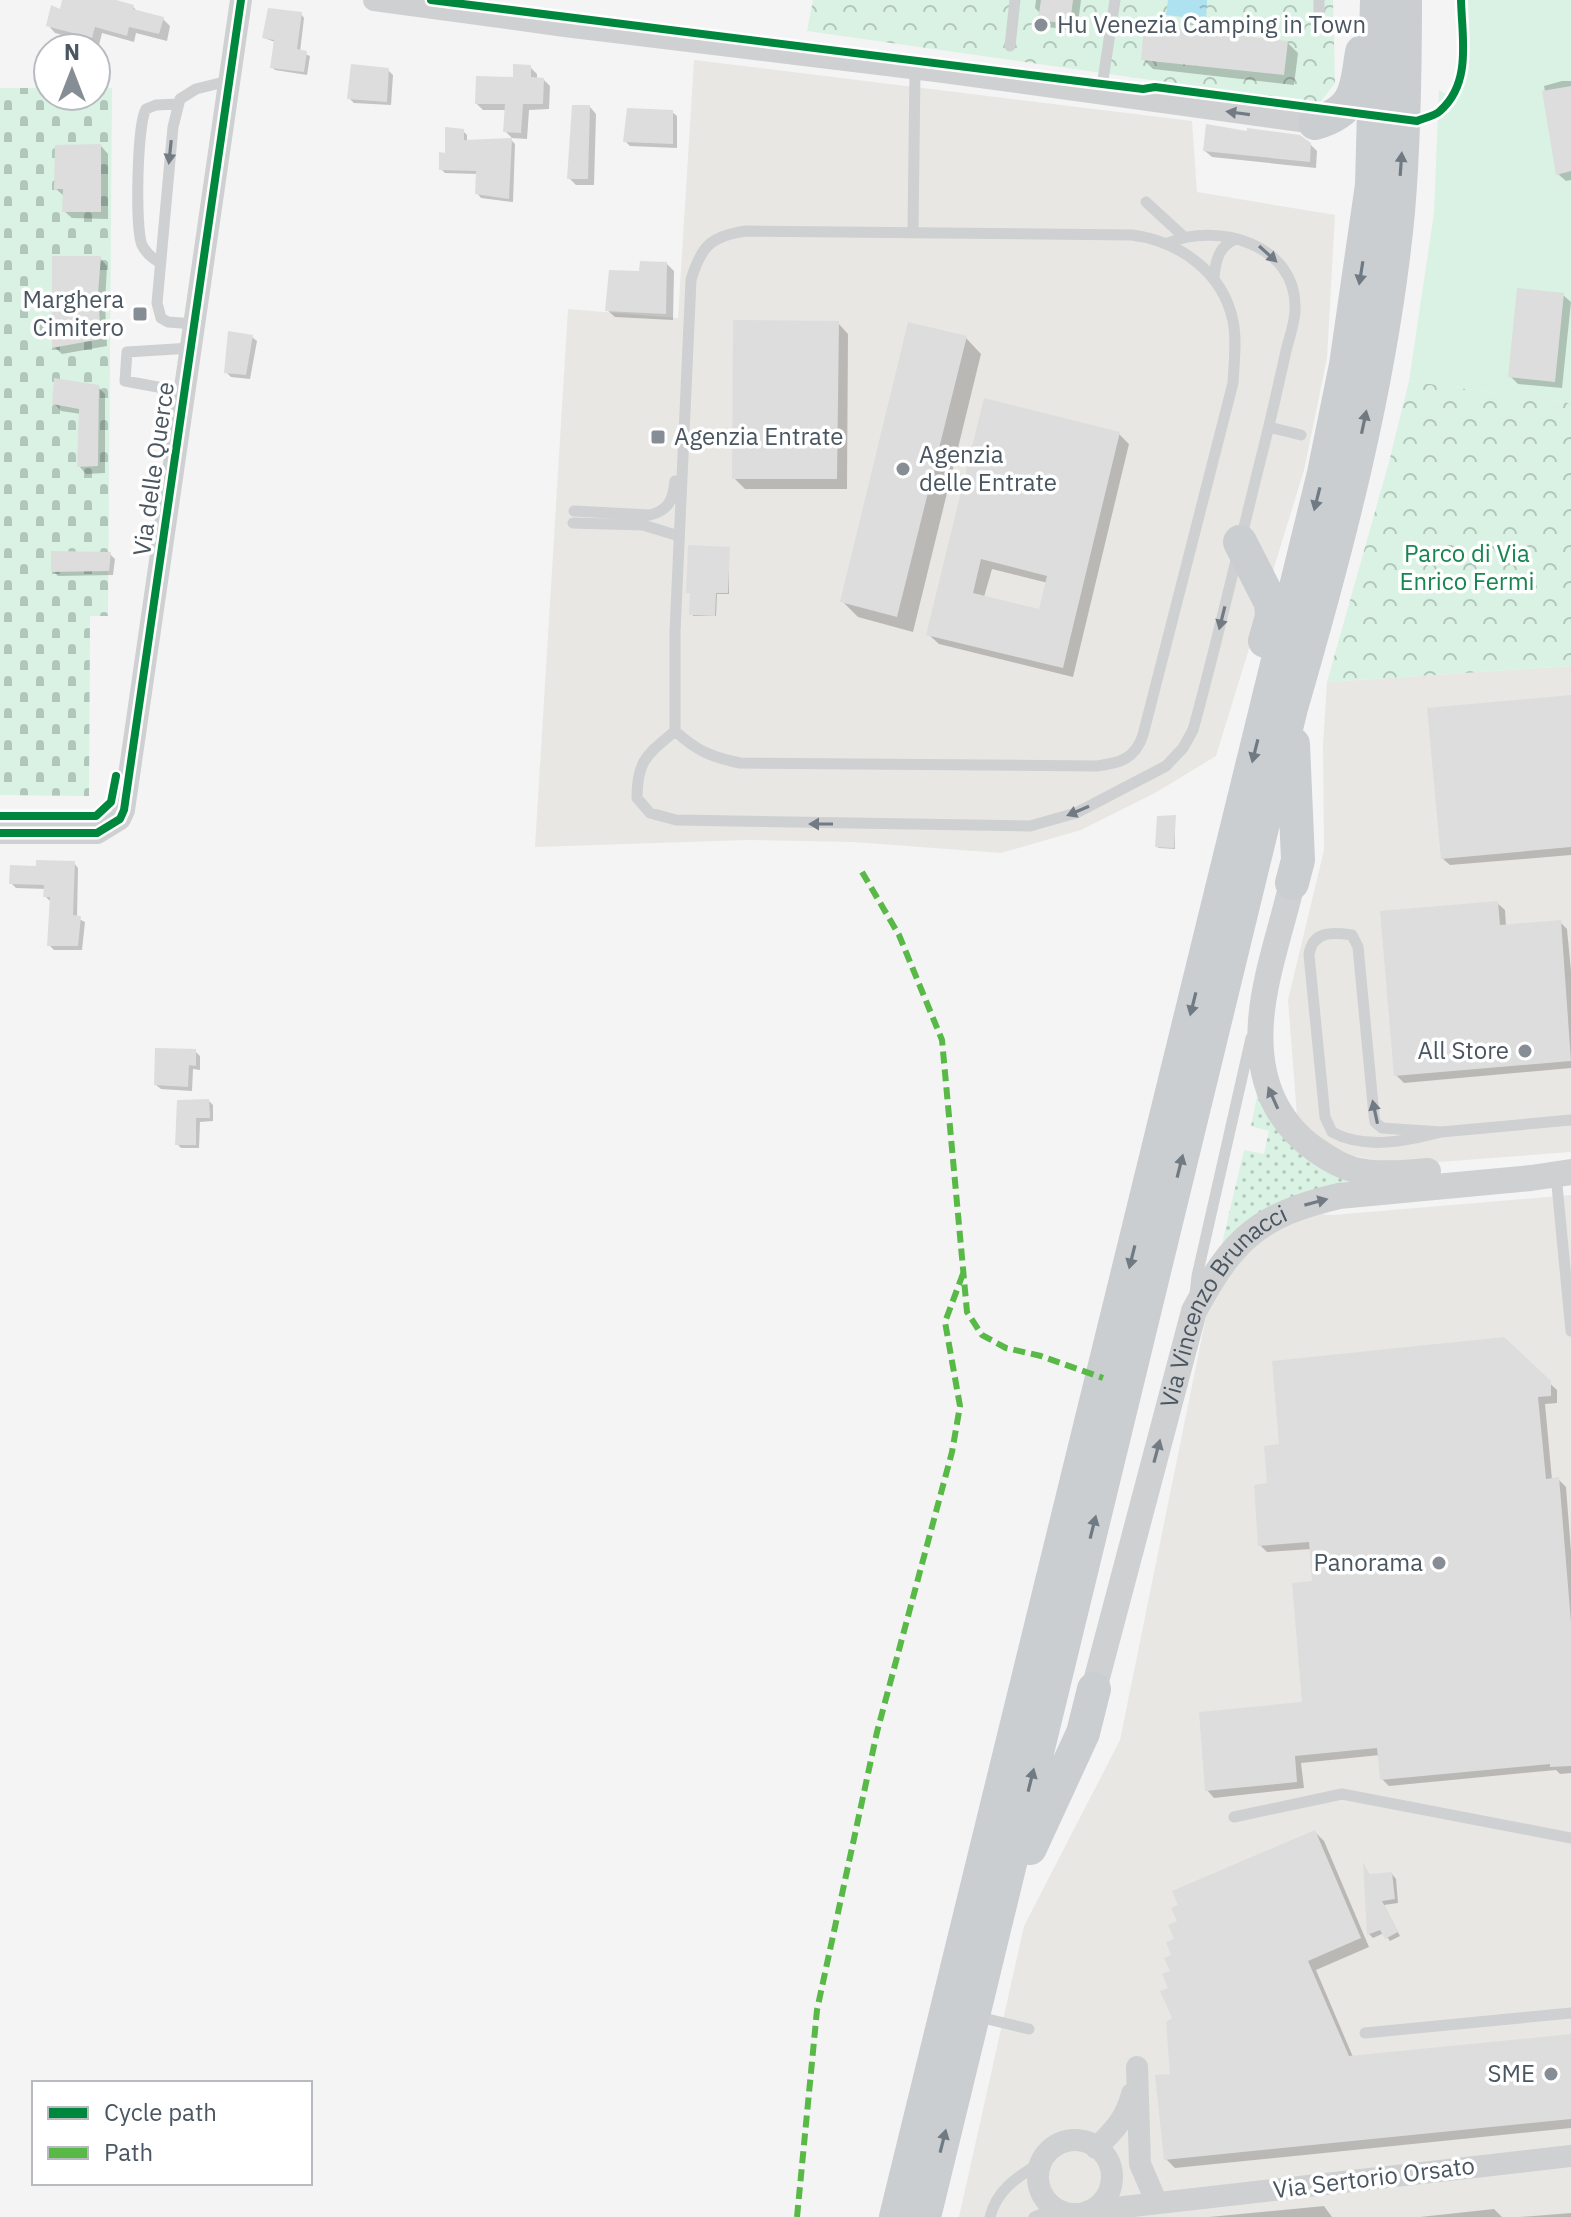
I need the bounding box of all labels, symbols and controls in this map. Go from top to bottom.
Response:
place label: Hu Venezia Camping in Town [1057,8,1366,40]
marker: Hu Venezia Camping in Town [1032,16,1050,34]
north arrow [32,32,112,112]
text: N [64,37,80,66]
one-way arrow [1225,106,1250,119]
one-way arrow [164,140,177,165]
one-way arrow [1395,151,1408,176]
one-way arrow [1257,245,1277,262]
one-way arrow [1354,261,1367,286]
place label: Marghera Cimitero [22,283,124,343]
marker: Marghera Cimitero [131,305,149,323]
street label: Via delle Querce [125,380,181,558]
one-way arrow [1358,409,1371,434]
place label: Agenzia Entrate [674,420,843,452]
marker: Agenzia Entrate [649,428,667,446]
place label: Agenzia delle Entrate [919,438,1057,498]
marker: Agenzia delle Entrate [894,460,912,478]
one-way arrow [1311,486,1323,511]
park label: Parco di Via Enrico Fermi [1399,537,1535,597]
one-way arrow [1215,605,1227,630]
one-way arrow [1248,739,1260,764]
one-way arrow [1067,805,1090,818]
one-way arrow [808,818,833,830]
one-way arrow [1187,991,1199,1016]
place label: All Store [1417,1034,1509,1066]
marker: All Store [1516,1042,1534,1060]
one-way arrow [1266,1086,1280,1110]
one-way arrow [1369,1099,1381,1124]
one-way arrow [1174,1153,1187,1178]
one-way arrow [1304,1195,1329,1207]
street label: Via Vincenzo Brunacci [1152,1197,1292,1411]
one-way arrow [1125,1244,1138,1269]
one-way arrow [1151,1439,1163,1464]
one-way arrow [1087,1515,1099,1540]
place label: Panorama [1314,1546,1423,1578]
marker: Panorama [1430,1554,1448,1572]
one-way arrow [1026,1767,1038,1792]
place label: SME [1488,2057,1535,2089]
marker: SME [1542,2065,1560,2083]
legend [32,2081,312,2185]
text: Cycle path [104,2096,217,2128]
one-way arrow [937,2129,950,2154]
text: Path [104,2136,153,2168]
street label: Via Sertorio Orsato [1271,2149,1477,2205]

